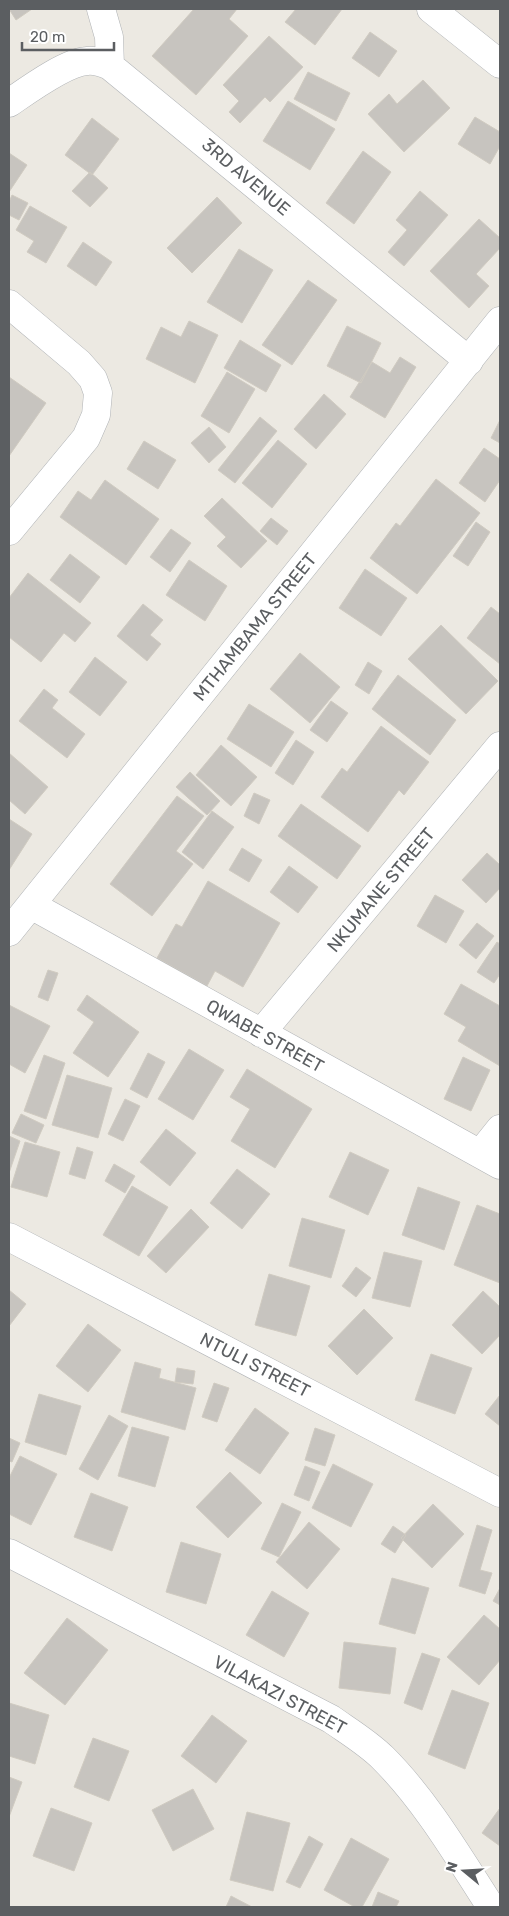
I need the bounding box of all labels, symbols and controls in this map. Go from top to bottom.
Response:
scale bar [22,20,115,52]
text: 20 m [30,28,65,46]
street label: 3RD AVENUE [197,134,295,220]
street label: MTHAMBAMA STREET [189,549,321,705]
street label: NKUMANE STREET [323,823,439,957]
street label: QWABE STREET [202,995,328,1077]
street label: NTULI STREET [196,1328,314,1402]
street label: VILAKAZI STREET [210,1651,350,1739]
north arrow [439,1846,489,1896]
text: N [442,1860,462,1875]

